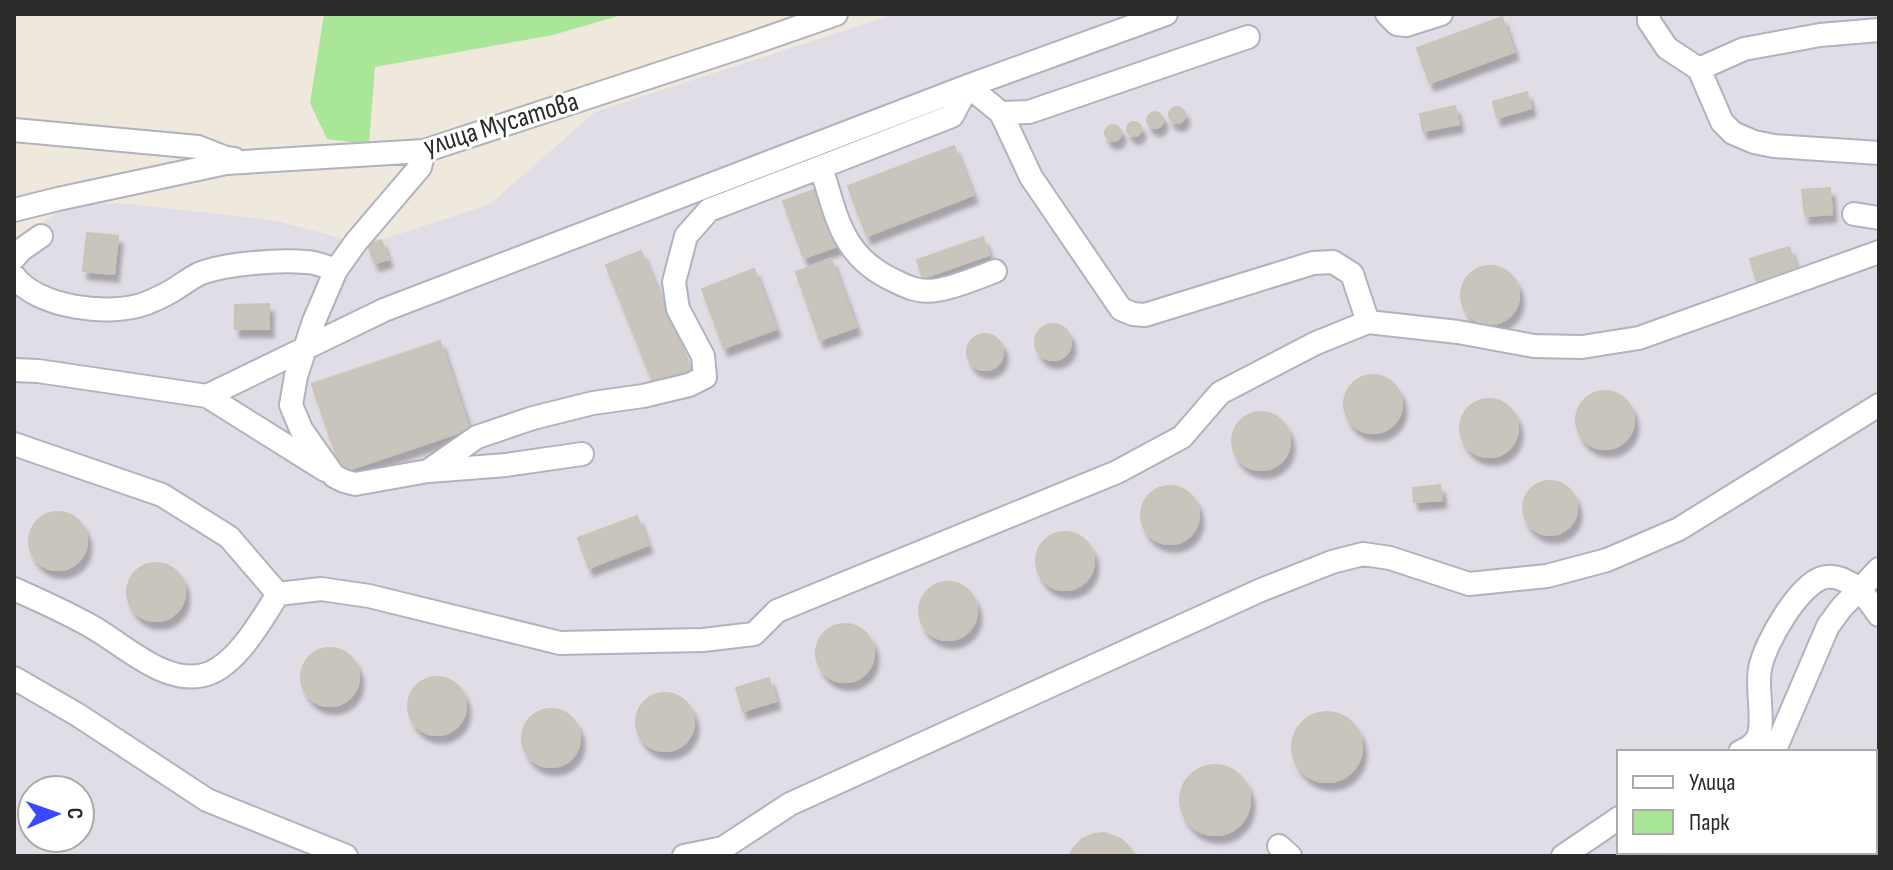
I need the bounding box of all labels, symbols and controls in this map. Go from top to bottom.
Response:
street label: улица Мусатова [420,85,582,163]
legend [1617,750,1877,854]
text: Улица [1689,768,1735,797]
north arrow [16,774,96,854]
text: С [61,807,88,819]
text: Парк [1689,808,1730,837]

